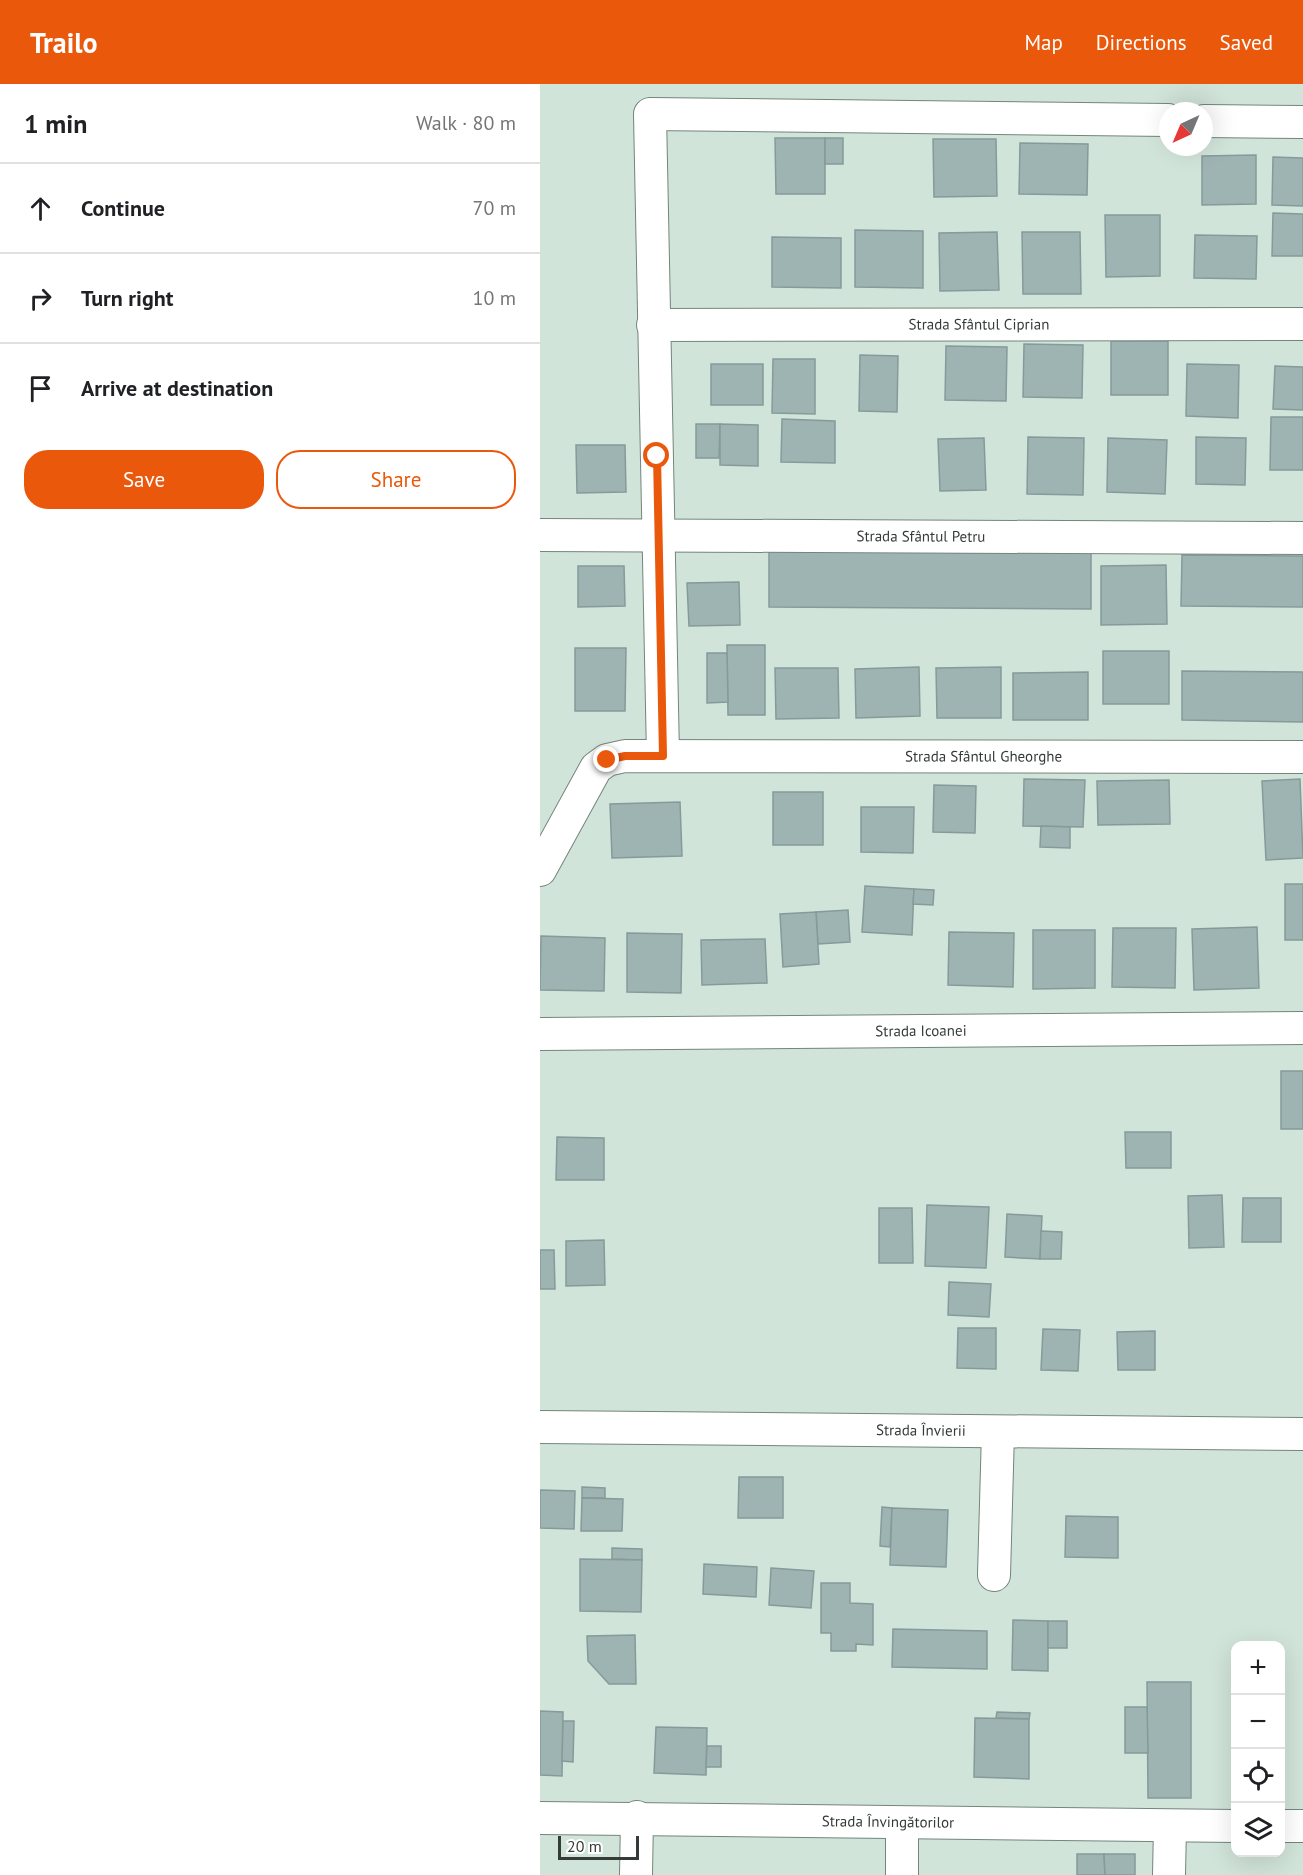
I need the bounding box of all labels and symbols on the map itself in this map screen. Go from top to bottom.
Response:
north arrow [1159,102,1213,156]
street label: Strada Sfântul Ciprian [909,314,1049,334]
route start [643,442,669,468]
street label: Strada Sfântul Petru [856,526,986,546]
route end [593,746,619,772]
street label: Strada Sfântul Gheorghe [905,746,1062,766]
street label: Strada Icoanei [875,1021,967,1040]
street label: Strada Învierii [876,1420,966,1440]
street label: Strada Învingătorilor [822,1811,954,1832]
scale bar [558,1833,639,1860]

